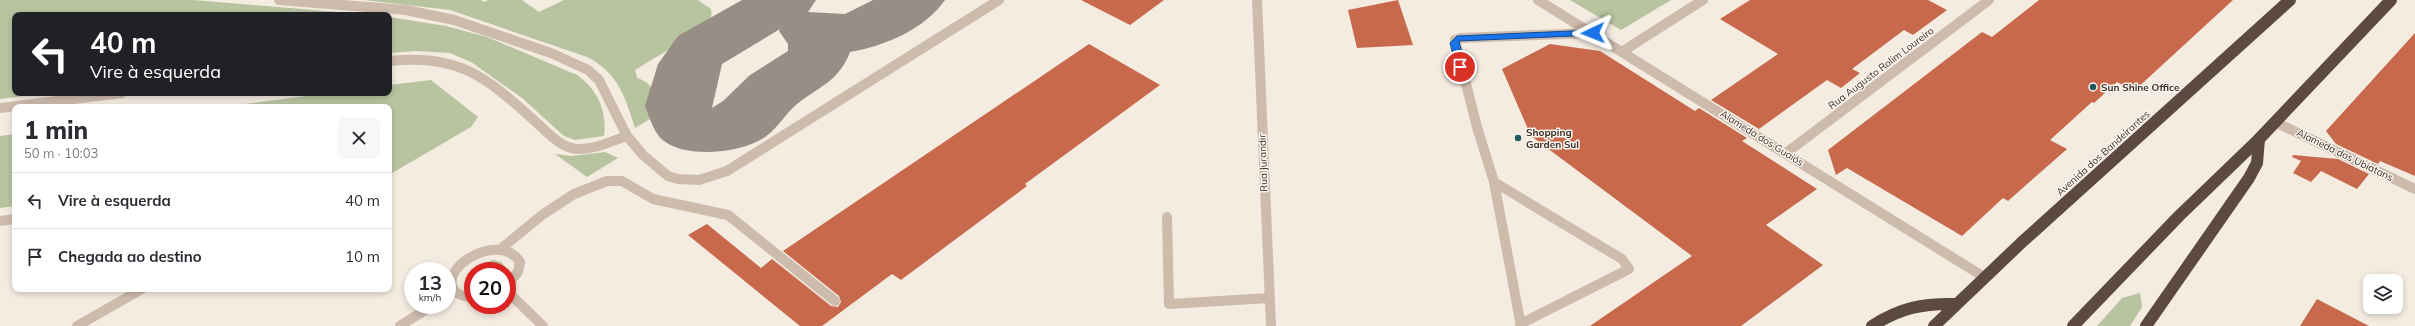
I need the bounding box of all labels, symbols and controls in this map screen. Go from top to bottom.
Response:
position arrow [1572,12,1614,54]
street label: Rua Augusto Rolim Loureiro [1826,24,1937,112]
text: 40 m [90,25,156,60]
icon: left [24,28,76,80]
pin [1443,50,1477,84]
icon: arrive [1449,56,1471,78]
text: Vire à esquerda [90,60,221,83]
place label: Sun Shine Office [2101,81,2180,94]
marker: Sun Shine Office [2088,82,2098,92]
street label: Alameda dos Guaiós [1718,107,1806,169]
street label: Avenida dos Bandeirantes [2053,107,2153,199]
text: 1 min [24,115,88,145]
button: close [338,117,380,159]
place label: Shopping Garden Sul [1526,126,1579,151]
street label: Alameda dos Ubiatans [2295,126,2395,184]
marker: Shopping Garden Sul [1513,133,1523,143]
street label: Rua Jurandir [1255,134,1271,192]
text: 50 m · 10:03 [24,145,98,161]
icon: left [24,190,46,212]
text: Vire à esquerda [58,191,171,210]
text: 40 m [345,191,380,210]
icon: arrive [24,246,46,268]
text: Chegada ao destino [58,247,202,266]
text: 10 m [345,247,380,266]
speed limit sign: 20 [464,262,516,314]
text: 13 [418,270,442,295]
map controls [2363,274,2403,314]
button: layers [2363,274,2403,314]
text: km/h [419,291,441,304]

